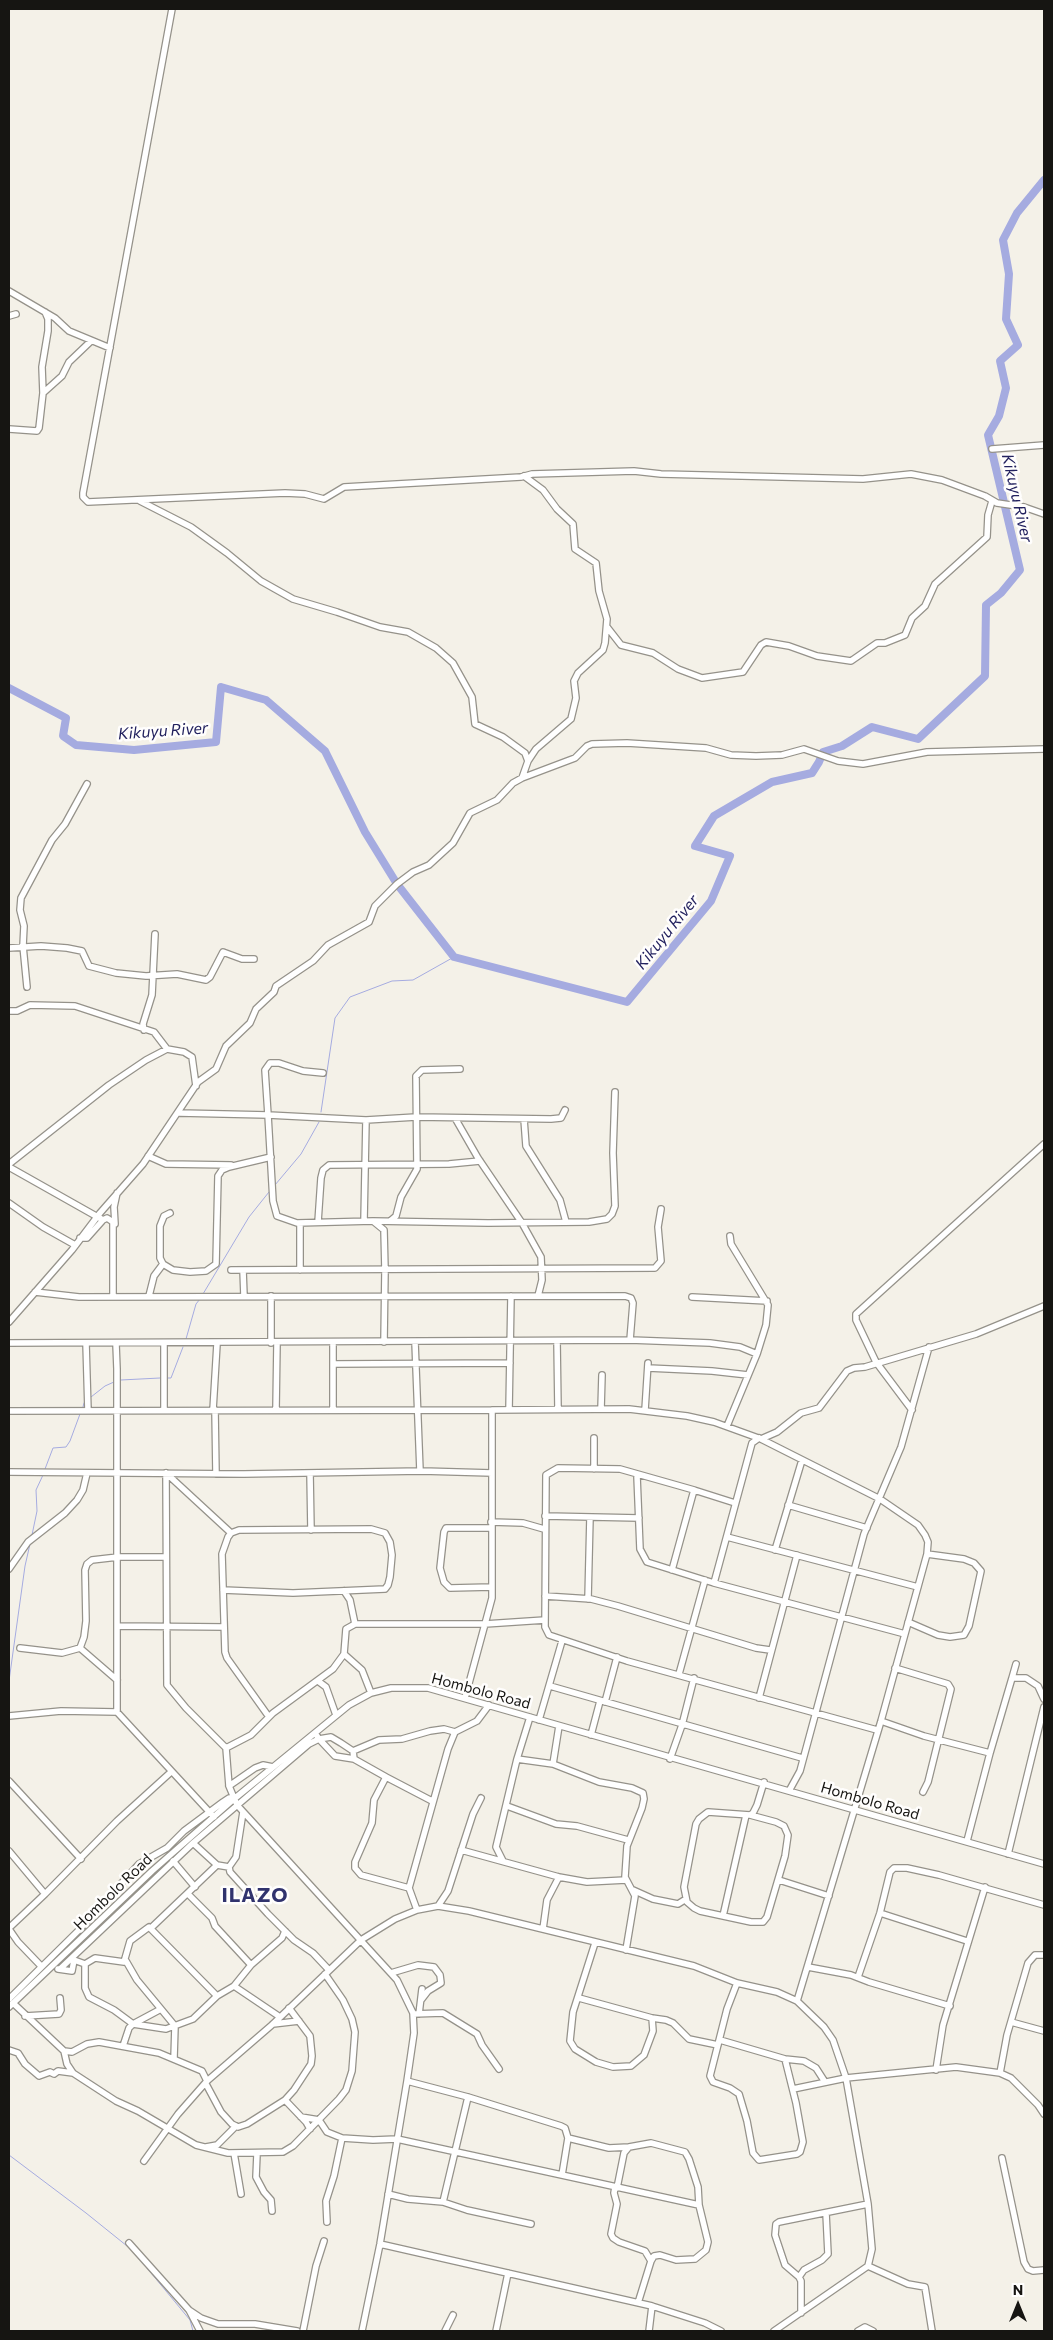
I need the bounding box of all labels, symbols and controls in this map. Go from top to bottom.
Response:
water label: Kikuyu River [997,452,1037,544]
water label: Kikuyu River [117,718,209,744]
water label: Kikuyu River [631,891,703,973]
street label: Hombolo Road [430,1669,532,1713]
street label: Hombolo Road [819,1778,921,1824]
street label: Hombolo Road [70,1850,156,1934]
district label: ILAZO [221,1883,289,1907]
north arrow [993,2280,1043,2330]
text: N [1013,2281,1023,2298]

